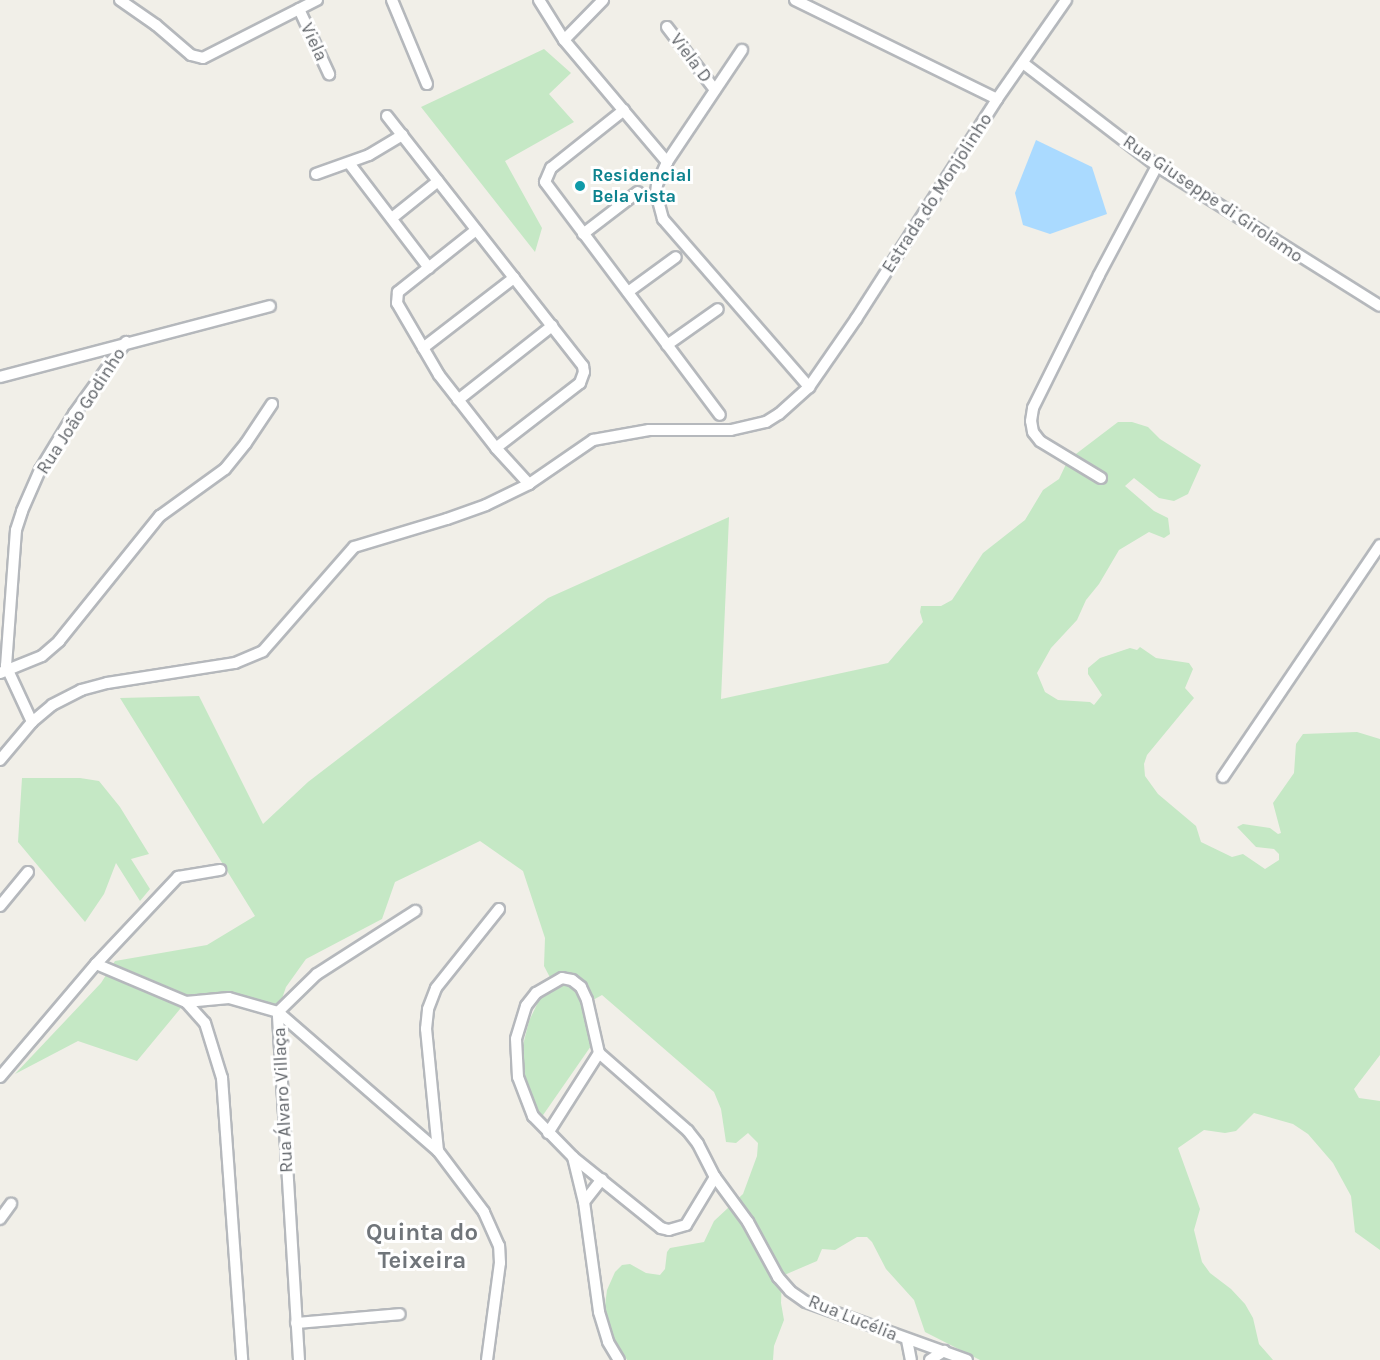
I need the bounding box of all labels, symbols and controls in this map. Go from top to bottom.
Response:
street label: Viela [296,19,332,65]
street label: Viela D [666,29,716,87]
street label: Estrada do Monjolinho [877,109,997,277]
street label: Rua Giuseppe di Girolamo [1119,131,1307,267]
place label: Residencial Bela vista [592,165,692,207]
marker: Residencial Bela vista [573,179,587,193]
street label: Rua João Godinho [32,344,130,478]
street label: Rua Álvaro Villaça [268,1027,298,1173]
district label: Quinta do Teixeira [366,1219,478,1275]
street label: Rua Lucélia [805,1290,901,1346]

